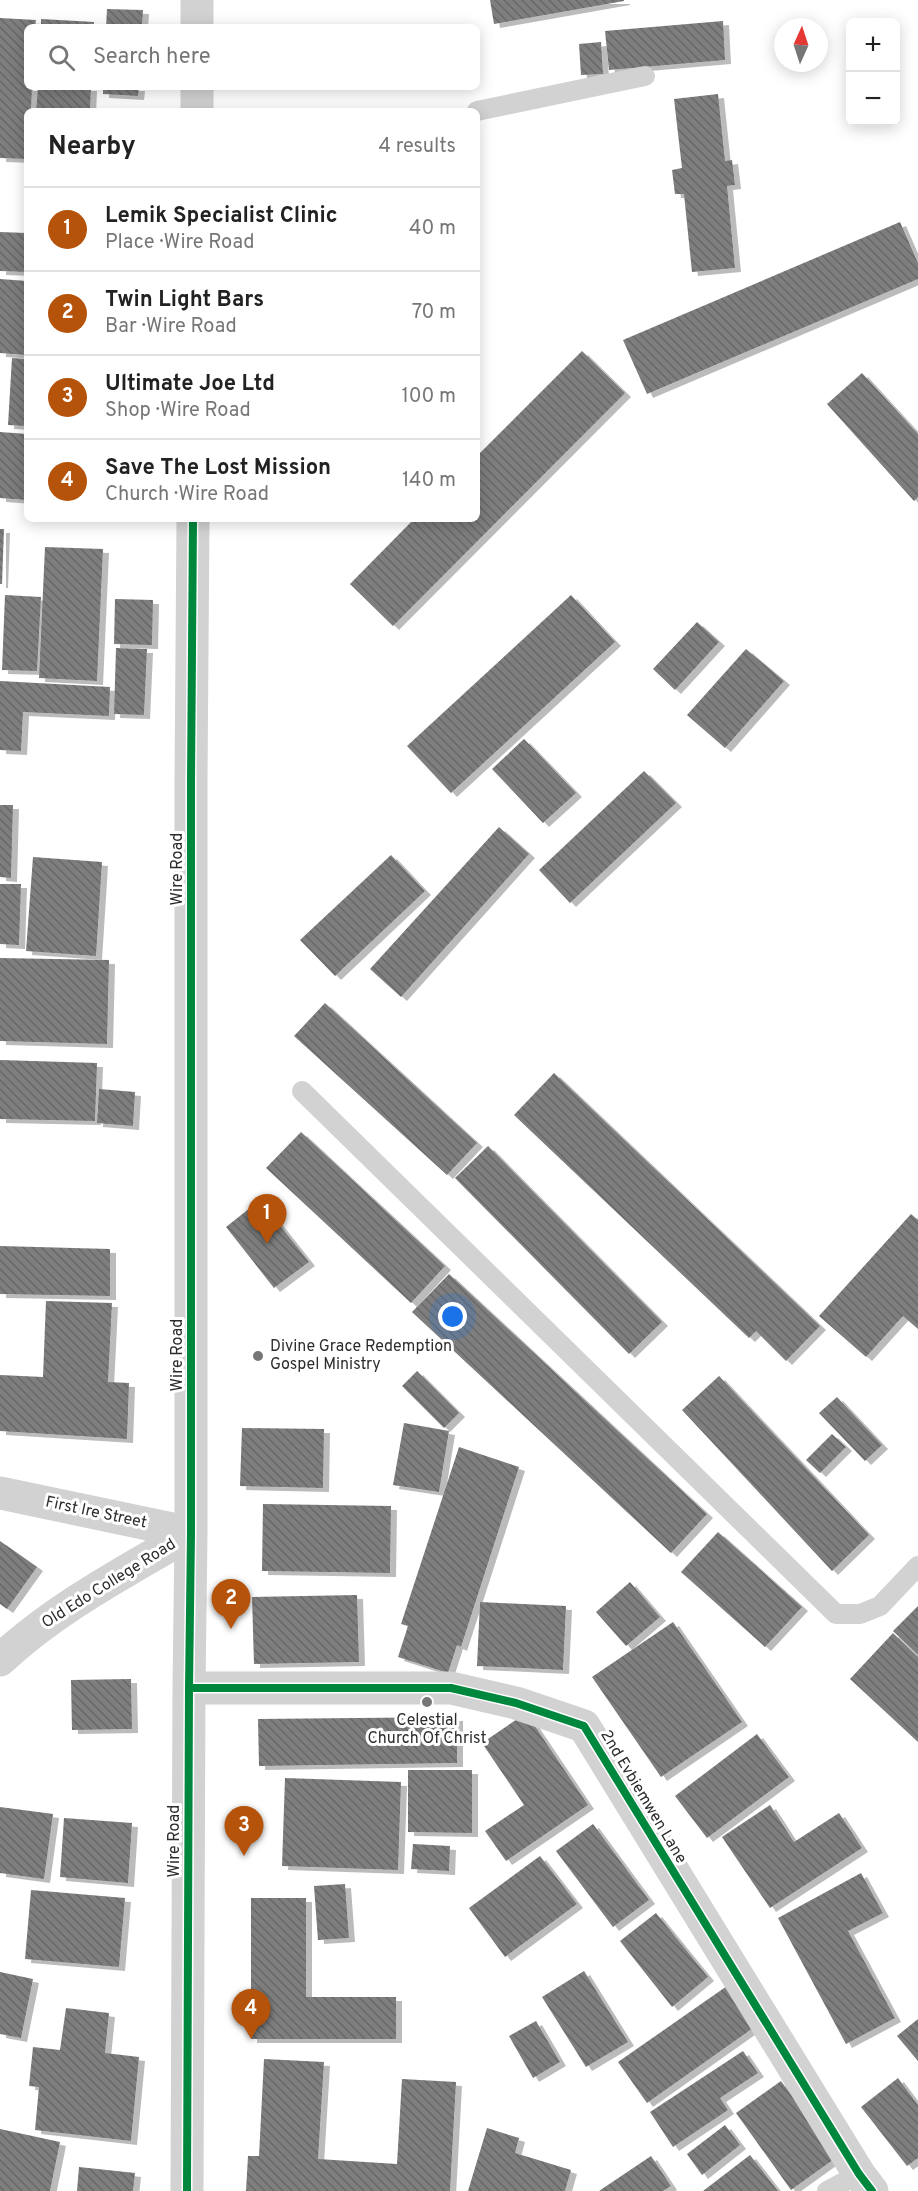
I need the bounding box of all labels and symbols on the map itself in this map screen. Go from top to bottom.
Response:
north arrow [774,18,828,72]
street label: Wire Road [168,833,188,905]
pin: 1 [248,1194,286,1244]
your location [438,1302,467,1331]
street label: Wire Road [168,1319,188,1391]
place label: Divine Grace Redemption Gospel Ministry [270,1337,452,1375]
marker: Divine Grace Redemption Gospel Ministry [251,1349,265,1363]
street label: First Ire Street [44,1493,148,1533]
street label: Old Edo College Road [38,1535,180,1633]
pin: 2 [212,1580,250,1629]
marker: Celestial Church Of Christ [420,1695,434,1709]
place label: Celestial Church Of Christ [367,1711,487,1749]
street label: 2nd Evbiemwen Lane [595,1727,691,1867]
street label: Wire Road [165,1805,185,1877]
pin: 3 [224,1806,264,1856]
pin: 4 [232,1990,270,2039]

